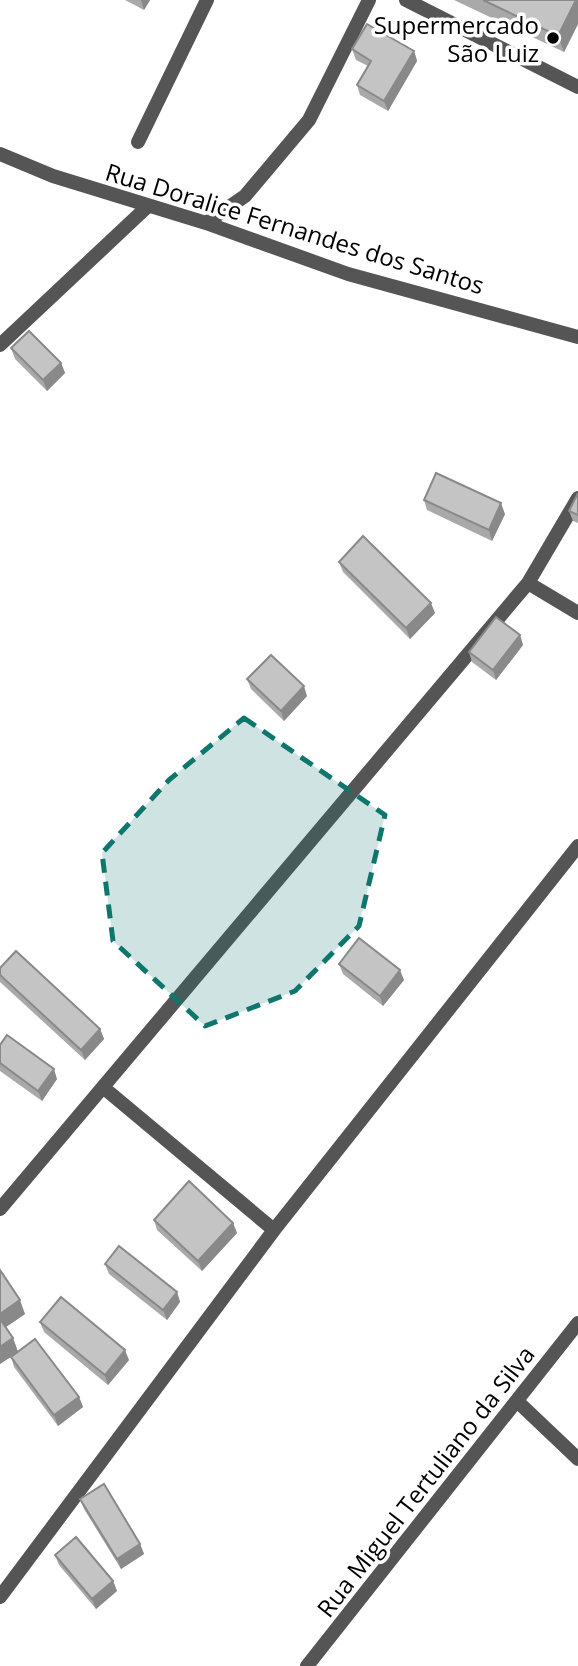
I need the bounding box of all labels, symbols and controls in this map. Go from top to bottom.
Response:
place label: Supermercado São Luiz [374,8,539,69]
marker: Supermercado São Luiz [545,30,561,46]
street label: Rua Doralice Fernandes dos Santos [102,155,488,301]
street label: Rua Miguel Tertuliano da Silva [309,1339,541,1623]

